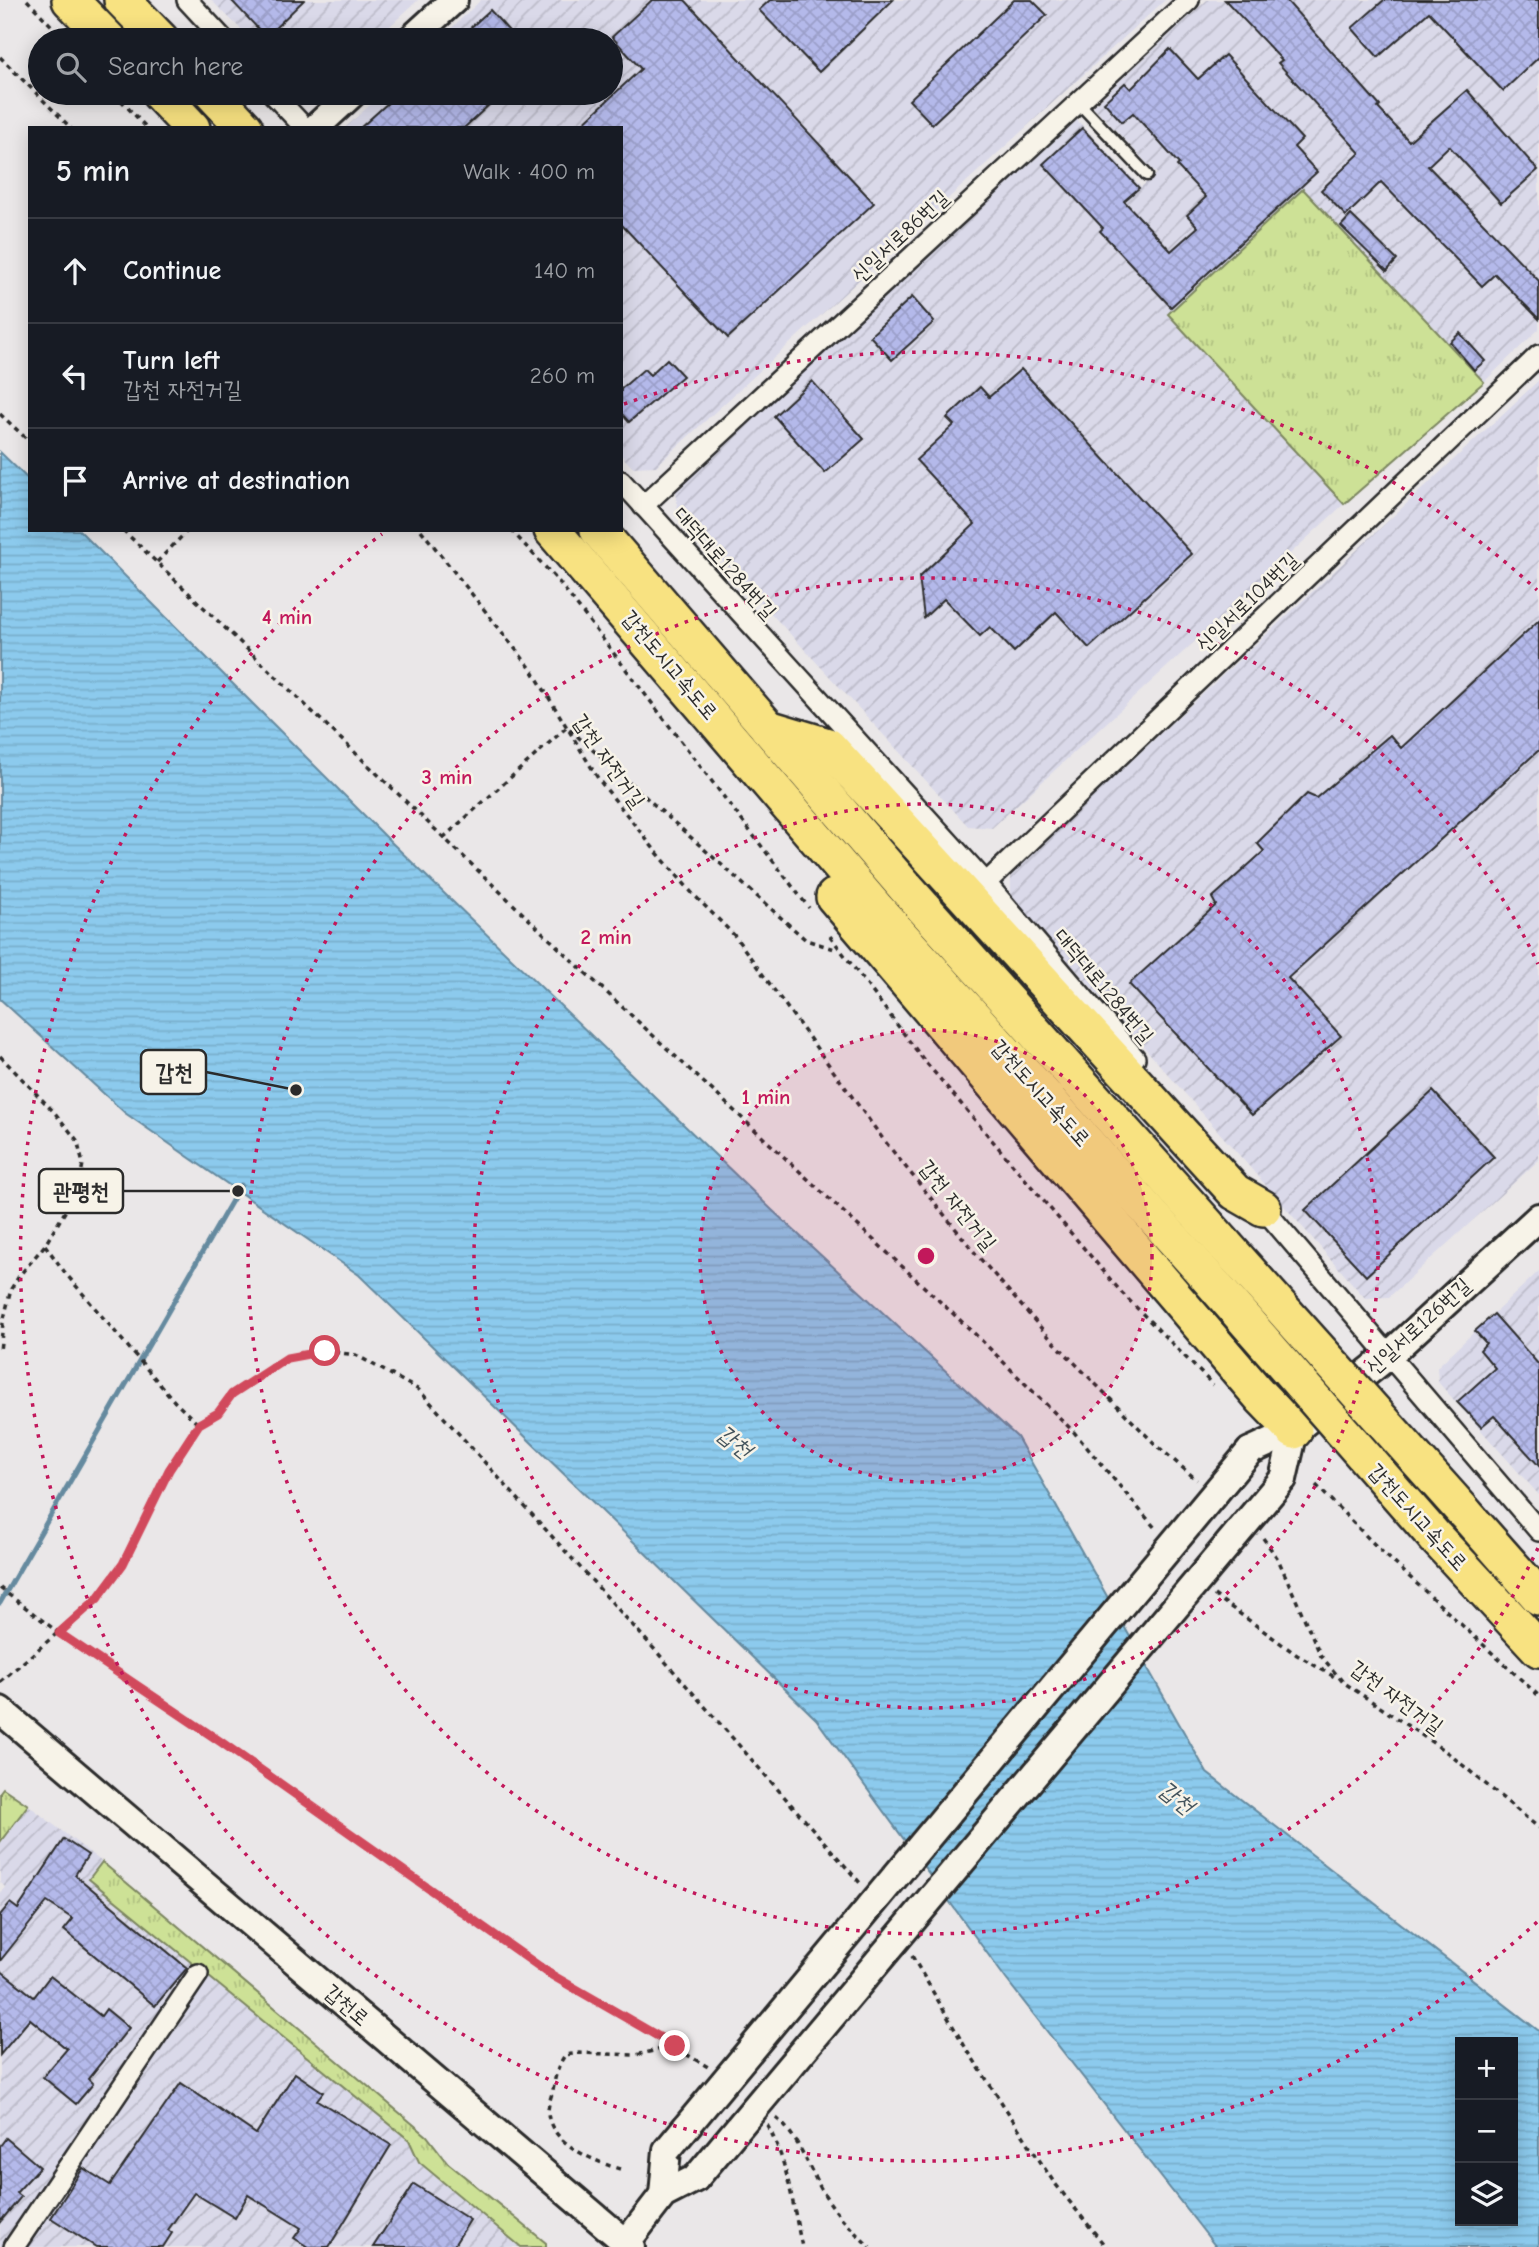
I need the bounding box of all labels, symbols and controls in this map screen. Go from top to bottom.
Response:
search box [28,28,623,105]
icon: search [52,48,90,86]
text: Search here [108,52,243,82]
text: 5 min [56,154,130,189]
text: Walk · 400 m [463,158,595,185]
street label: 신일서로86번길 [847,185,953,287]
icon: ahead [56,252,94,290]
text: Continue [123,256,221,286]
text: 140 m [534,257,595,284]
text: Turn left [123,346,220,376]
icon: left [56,357,94,395]
text: 260 m [530,362,595,389]
text: 갑천 자전거길 [123,376,242,403]
icon: arrive [56,462,94,500]
text: Arrive at destination [123,466,350,496]
street label: 대덕대로1284번길 [669,502,781,624]
street label: 신일서로104번길 [1191,547,1303,657]
text: 4 min [262,605,312,629]
street label: 갑천도시고속도로 [617,606,723,724]
street label: 갑천 자전거길 [568,710,650,812]
text: 3 min [421,765,473,789]
street label: 대덕대로1284번길 [1049,924,1159,1048]
text: 2 min [580,925,632,949]
street label: 갑천도시고속도로 [987,1035,1095,1151]
callout: 갑천 [141,1050,206,1094]
text: 갑천 [155,1059,193,1086]
text: 1 min [742,1085,790,1109]
street label: 갑천 자전거길 [915,1155,1001,1255]
callout: 관평천 [39,1169,123,1213]
text: 관평천 [53,1178,109,1205]
centre of rings [914,1244,938,1268]
street label: 신일서로126번길 [1361,1273,1475,1379]
route start [309,1335,340,1366]
water label: 갑천 [712,1419,760,1465]
street label: 갑천도시고속도로 [1364,1459,1472,1575]
street label: 갑천 자전거길 [1346,1655,1448,1739]
water label: 갑천 [1154,1775,1202,1821]
street label: 갑천로 [320,1979,374,2031]
route end [659,2030,690,2061]
map controls [1455,2037,1518,2226]
button: + [1455,2037,1518,2100]
button: − [1455,2100,1518,2163]
button: layers [1455,2163,1518,2226]

